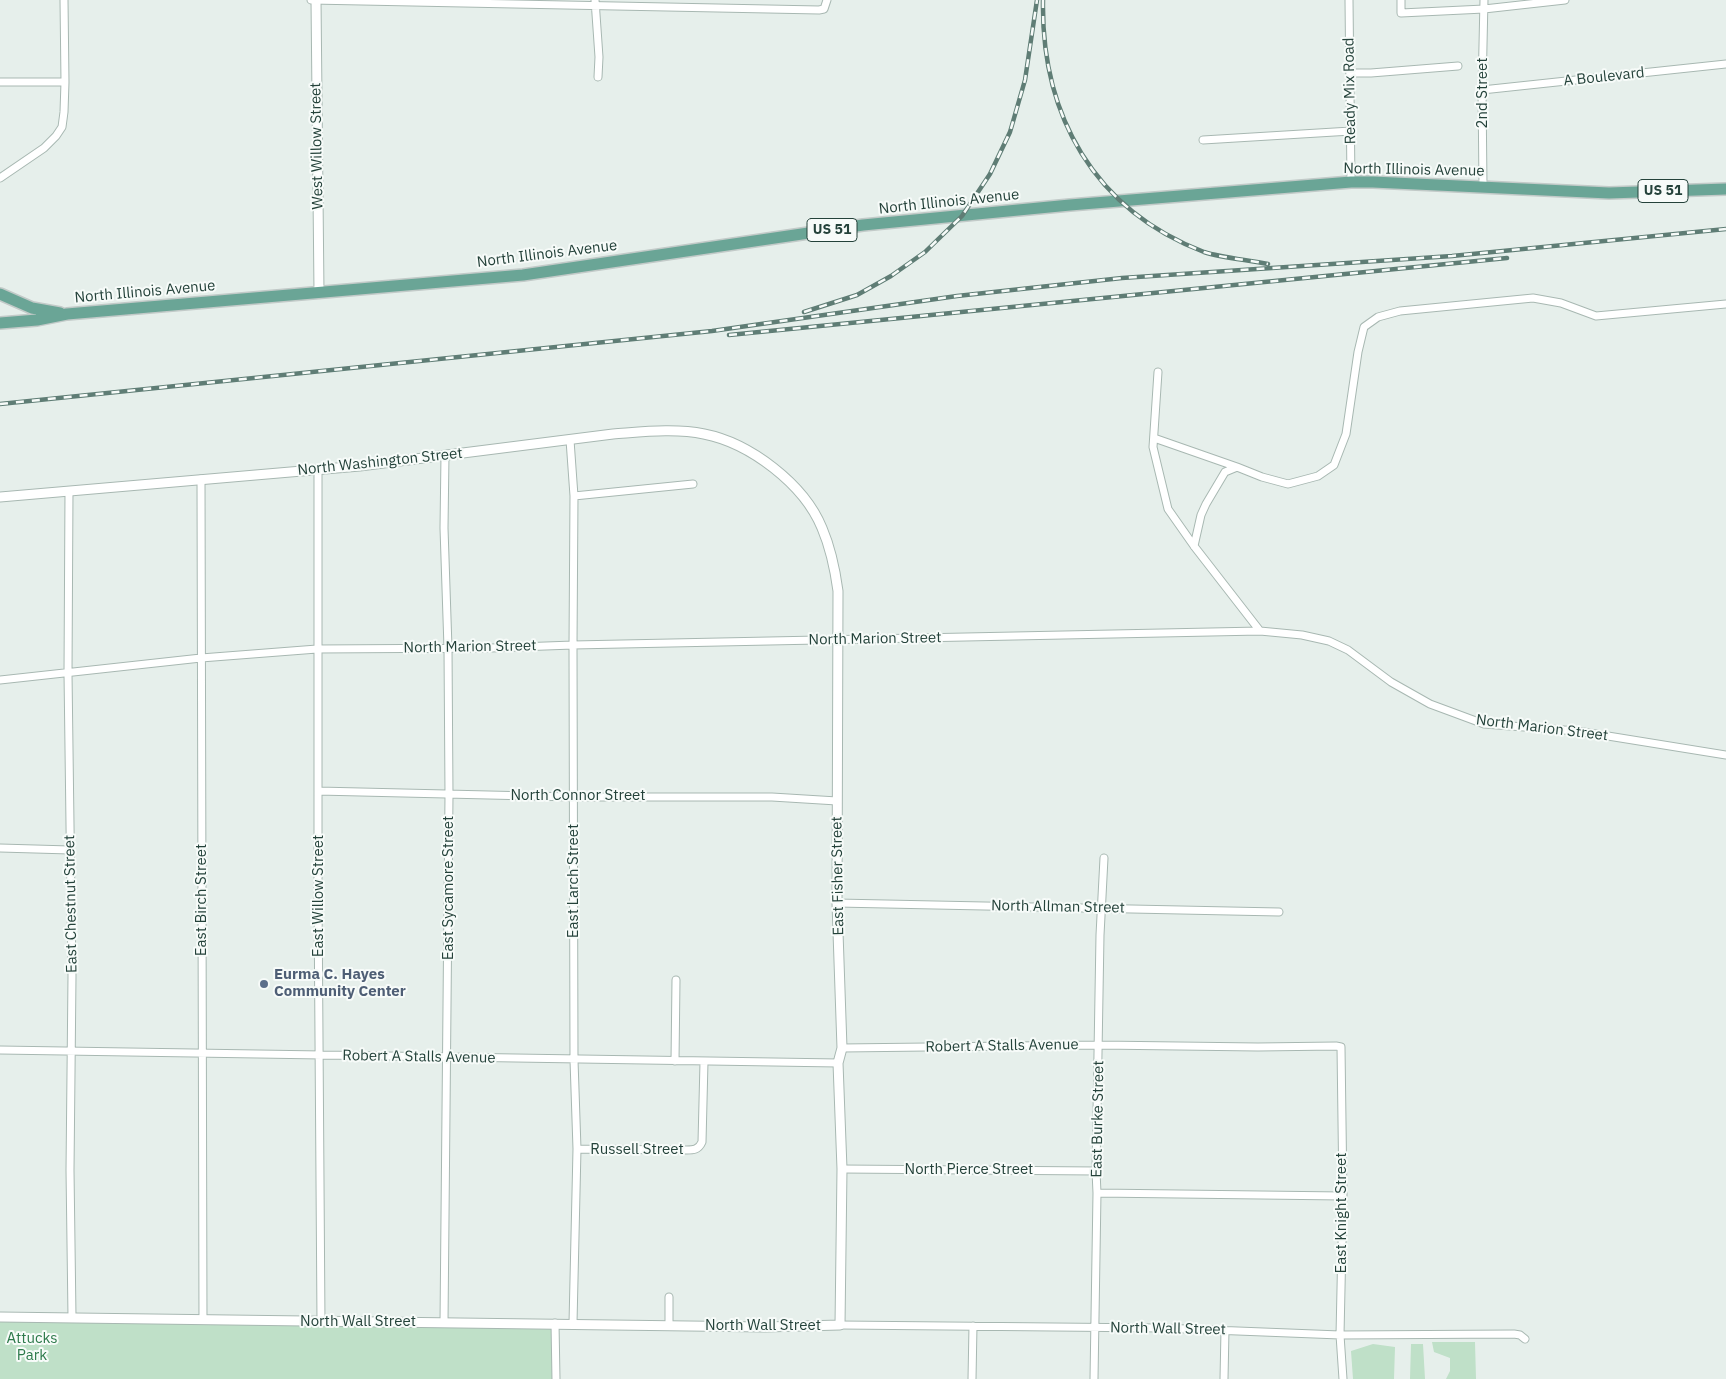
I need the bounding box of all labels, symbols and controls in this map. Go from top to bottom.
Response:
street label: Ready Mix Road [1340,37,1360,145]
street label: 2nd Street [1474,58,1492,128]
street label: A Boulevard [1563,64,1645,90]
street label: West Willow Street [307,82,327,210]
street label: North Illinois Avenue [1343,160,1485,180]
road number: US 51 [1638,180,1688,202]
street label: North Illinois Avenue [878,186,1020,218]
road number: US 51 [807,218,857,242]
street label: North Illinois Avenue [476,236,618,272]
street label: North Illinois Avenue [74,277,216,307]
street label: North Washington Street [297,444,463,480]
street label: North Marion Street [808,629,942,649]
street label: North Marion Street [403,637,537,657]
street label: North Marion Street [1475,711,1609,745]
street label: North Connor Street [510,787,646,805]
street label: East Sycamore Street [440,816,458,960]
street label: East Fisher Street [828,816,848,936]
street label: East Larch Street [565,824,583,938]
street label: East Chestnut Street [61,835,81,973]
street label: East Willow Street [310,835,328,957]
street label: East Birch Street [193,844,211,956]
street label: North Allman Street [991,897,1125,917]
place label: Eurma C. Hayes Community Center [274,966,406,1001]
marker: Eurma C. Hayes Community Center [258,978,270,990]
street label: Robert A Stalls Avenue [925,1036,1079,1056]
street label: Robert A Stalls Avenue [342,1047,496,1067]
street label: East Burke Street [1088,1060,1108,1178]
street label: Russell Street [590,1141,684,1159]
street label: East Knight Street [1333,1153,1351,1273]
street label: North Pierce Street [905,1161,1033,1179]
street label: North Wall Street [300,1313,416,1331]
street label: North Wall Street [705,1317,821,1335]
street label: North Wall Street [1110,1319,1226,1339]
park label: Attucks Park [6,1330,58,1365]

